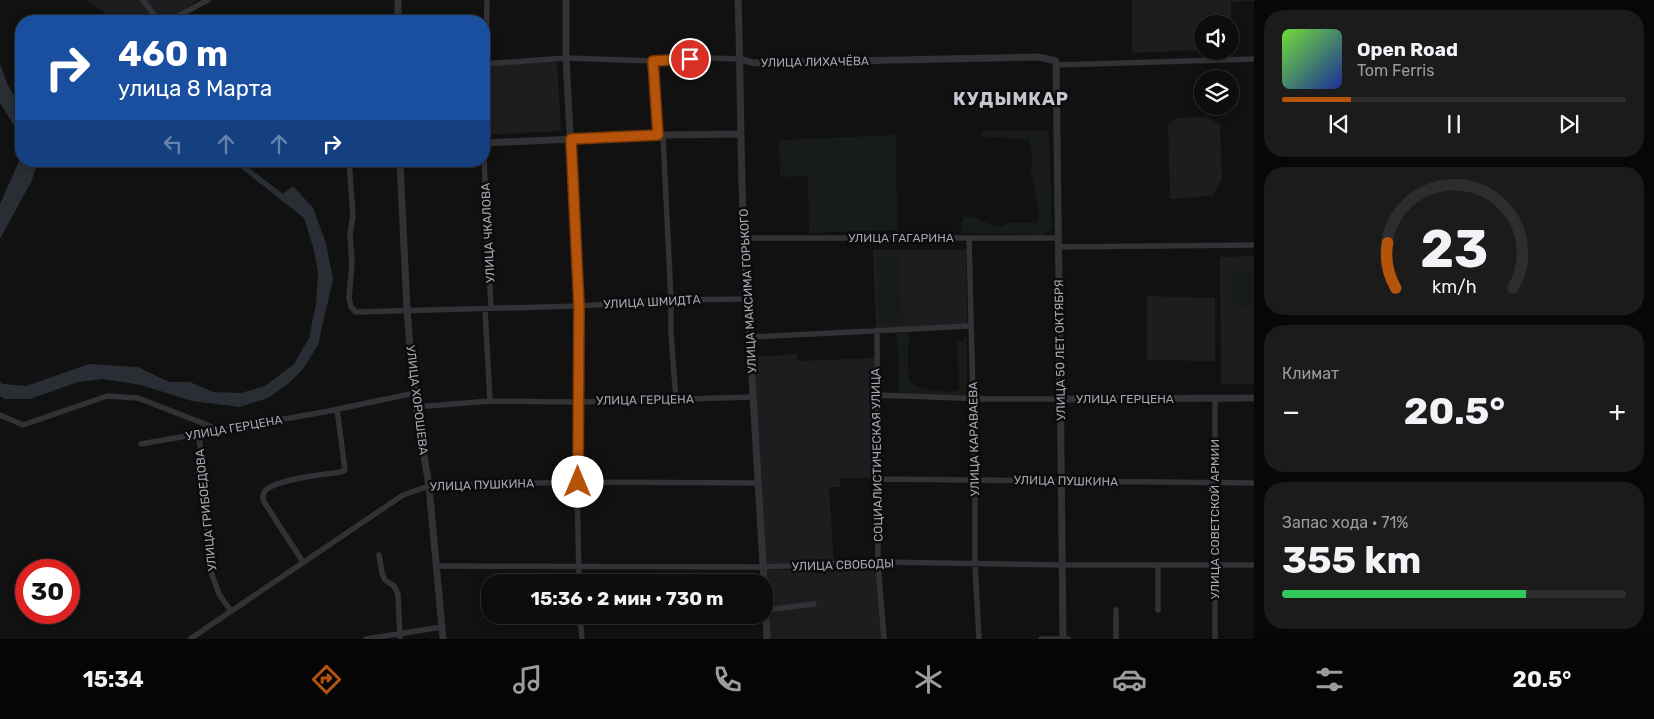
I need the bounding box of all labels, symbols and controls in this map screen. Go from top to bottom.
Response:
map controls [1194,15,1239,115]
button: sound [1194,15,1239,60]
text: 460 m [118,33,228,75]
icon: right [35,35,100,100]
pin [669,38,711,80]
text: Open Road [1357,38,1458,61]
icon: arrive [676,45,704,73]
street label: УЛИЦА ЛИХАЧЁВА [761,54,869,70]
text: Tom Ferris [1357,61,1434,80]
button: layers [1194,70,1239,115]
text: улица 8 Марта [118,75,272,102]
district label: КУДЫМКАР [953,88,1069,110]
icon: previous [1325,110,1353,138]
icon: pause [1440,110,1468,138]
icon: next [1555,110,1583,138]
icon: left [159,130,187,158]
icon: ahead [212,130,240,158]
icon: ahead [265,130,293,158]
icon: right [318,130,346,158]
street label: УЛИЦА ЧКАЛОВА [478,183,498,283]
street label: УЛИЦА МАКСИМА ГОРЬКОГО [737,208,759,374]
text: 23 [1420,218,1488,280]
street label: УЛИЦА ГАГАРИНА [848,231,954,245]
text: km/h [1432,276,1476,297]
street label: УЛИЦА 50 ЛЕТ ОКТЯБРЯ [1052,279,1068,421]
street label: УЛИЦА ШМИДТА [603,292,701,312]
street label: УЛИЦА ХОРОШЕВА [403,344,431,456]
text: Климат [1282,364,1339,383]
street label: СОЦИАЛИСТИЧЕСКАЯ УЛИЦА [868,368,886,542]
street label: УЛИЦА КАРАВАЕВА [966,382,982,496]
text: 20.5° [1404,388,1505,434]
street label: УЛИЦА ГЕРЦЕНА [596,392,694,408]
street label: УЛИЦА ГЕРЦЕНА [1076,392,1174,406]
text: − [1282,395,1300,428]
text: + [1609,395,1626,428]
street label: УЛИЦА ГЕРЦЕНА [185,413,283,443]
street label: УЛИЦА СОВЕТСКОЙ АРМИИ [1208,439,1222,599]
street label: УЛИЦА ГРИБОЕДОВА [193,448,219,572]
position arrow [551,455,603,507]
street label: УЛИЦА ПУШКИНА [1014,473,1118,489]
street label: УЛИЦА ПУШКИНА [430,476,534,494]
text: Запас хода · 71% [1282,513,1408,532]
text: 355 km [1282,537,1421,583]
street label: УЛИЦА СВОБОДЫ [792,556,894,574]
speed limit sign: 30 [15,559,80,624]
text: 15:36 · 2 мин · 730 m [530,587,724,610]
icon: directions [309,662,344,697]
icon: music [510,662,545,697]
icon: phone [710,662,745,697]
icon: climate [911,662,946,697]
icon: car [1112,662,1147,697]
icon: filters [1312,662,1347,697]
text: 15:34 [83,666,144,693]
text: 20.5° [1513,666,1571,693]

